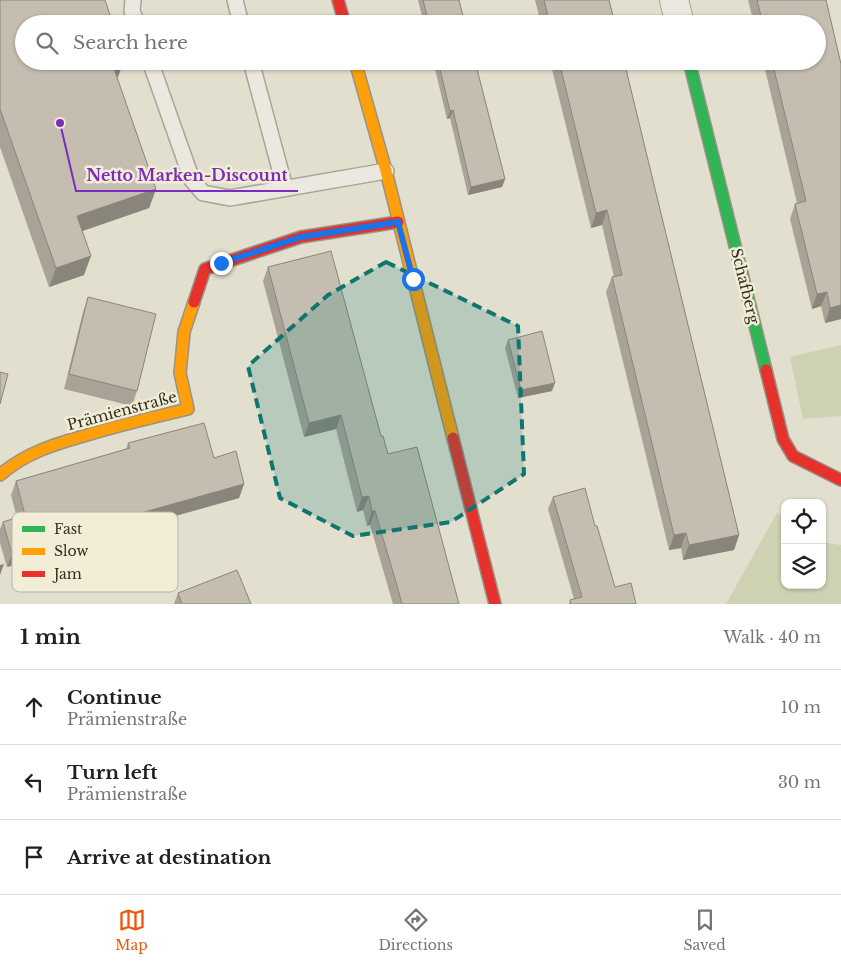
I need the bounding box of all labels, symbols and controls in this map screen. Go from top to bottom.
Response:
search box [15,15,826,70]
icon: search [33,29,61,57]
text: Search here [73,31,188,54]
callout: Netto Marken-Discount [76,160,298,191]
text: Netto Marken-Discount [86,165,289,185]
street label: Schafberg [727,246,764,327]
route end [210,252,233,275]
route start [402,268,425,291]
street label: Prämienstraße [65,387,179,434]
map controls [781,499,826,589]
button: locate [781,499,826,544]
legend [12,512,178,592]
text: Fast [54,520,83,538]
text: Slow [54,542,88,560]
button: layers [781,544,826,589]
text: Jam [52,565,82,583]
text: 1 min [20,624,81,650]
text: Walk · 40 m [724,627,821,647]
text: Continue [67,686,162,709]
icon: ahead [20,693,48,721]
text: 10 m [781,697,821,717]
text: Prämienstraße [67,709,187,729]
text: Turn left [67,761,158,784]
icon: left [20,768,48,796]
text: 30 m [778,772,821,792]
text: Prämienstraße [67,784,187,804]
icon: arrive [20,843,48,871]
text: Arrive at destination [67,846,271,869]
tab: Map [115,906,148,954]
tab: Directions [378,906,453,954]
tab: Saved [683,906,726,954]

